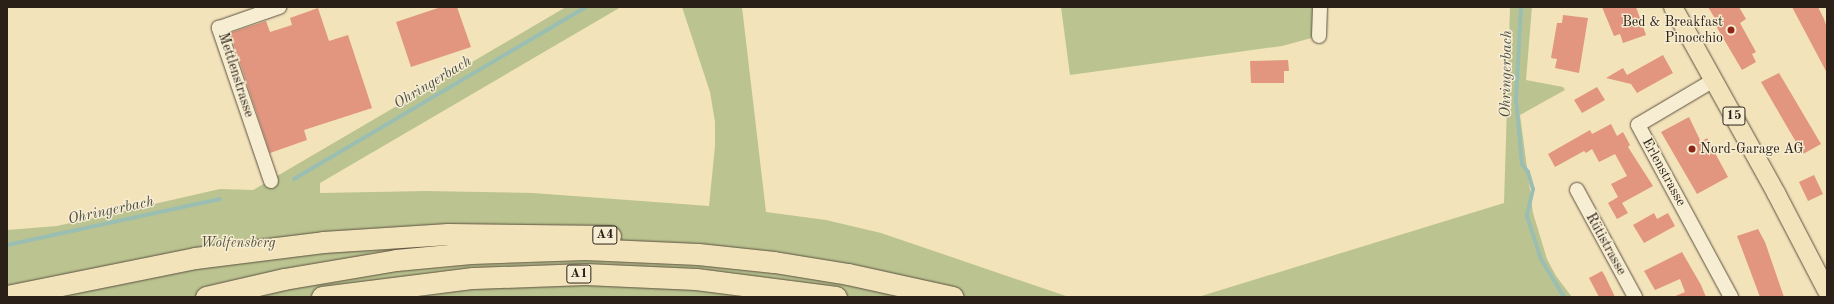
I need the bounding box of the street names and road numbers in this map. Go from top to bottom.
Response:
street label: Mettlenstrasse [214,31,258,119]
road number: 15 [1722,105,1746,127]
street label: Erlenstrasse [1638,135,1690,209]
street label: Rütistrasse [1582,210,1630,278]
road number: A4 [592,224,618,246]
road number: A1 [566,263,592,285]

